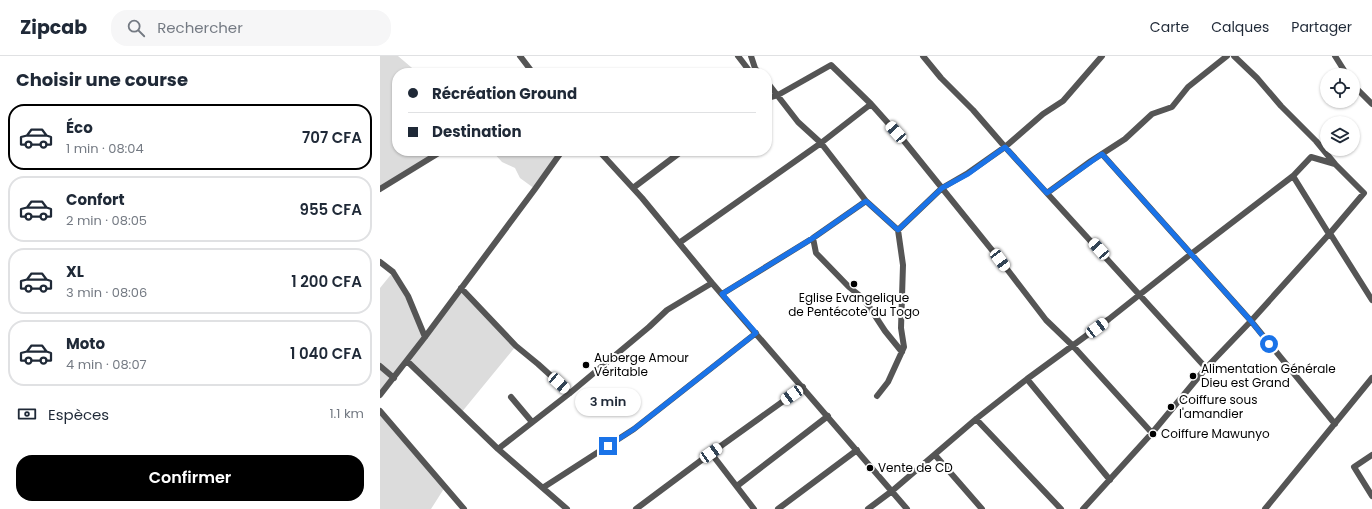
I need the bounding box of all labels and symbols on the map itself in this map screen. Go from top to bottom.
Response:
car [884,119,908,145]
car [1087,236,1111,262]
car [988,247,1012,273]
marker: Eglise Evangelique de Pentécote du Togo [849,279,859,289]
place label: Eglise Evangelique de Pentécote du Togo [788,289,920,320]
car [1084,316,1110,340]
route start [1260,335,1278,353]
place label: Auberge Amour Véritable [594,349,689,380]
marker: Auberge Amour Véritable [581,360,591,370]
place label: Alimentation Générale Dieu est Grand [1201,360,1336,391]
car [546,371,572,395]
marker: Alimentation Générale Dieu est Grand [1188,371,1198,381]
car [779,383,805,407]
callout: 3 min [575,388,641,416]
place label: Coiffure sous l'amandier [1179,391,1257,422]
marker: Coiffure sous l'amandier [1166,402,1176,412]
place label: Coiffure Mawunyo [1161,425,1270,442]
marker: Coiffure Mawunyo [1148,429,1158,439]
route end [599,437,617,455]
car [698,441,724,465]
place label: Vente de CD [878,459,953,476]
marker: Vente de CD [865,463,875,473]

